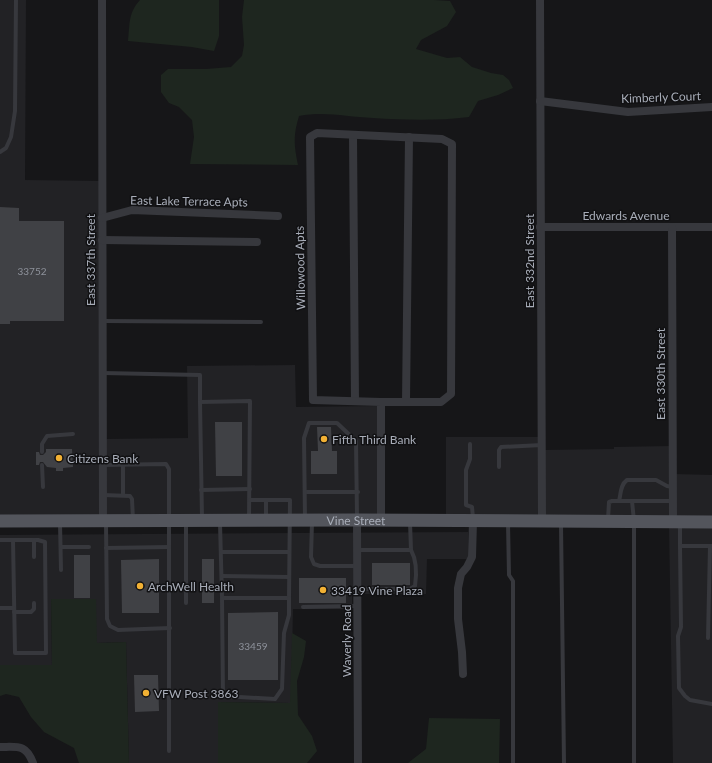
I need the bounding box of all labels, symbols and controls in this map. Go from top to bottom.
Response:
street label: Kimberly Court [621,88,702,106]
street label: East Lake Terrace Apts [130,192,248,210]
street label: Edwards Avenue [582,208,670,223]
street label: East 337th Street [83,213,98,306]
street label: East 332nd Street [522,213,537,308]
street label: Willowood Apts [292,226,308,310]
house number: 33752 [17,265,47,277]
street label: East 330th Street [653,327,668,420]
place label: Fifth Third Bank [332,432,417,447]
marker: Fifth Third Bank [319,434,329,444]
place label: Citizens Bank [67,451,139,466]
marker: Citizens Bank [54,453,64,463]
street label: Vine Street [327,512,386,528]
place label: ArchWell Health [148,579,234,594]
marker: ArchWell Health [135,581,145,591]
place label: 33419 Vine Plaza [331,583,423,598]
marker: 33419 Vine Plaza [318,585,328,595]
street label: Waverly Road [339,605,354,677]
house number: 33459 [238,640,268,652]
place label: VFW Post 3863 [154,686,238,701]
marker: VFW Post 3863 [141,688,151,698]

